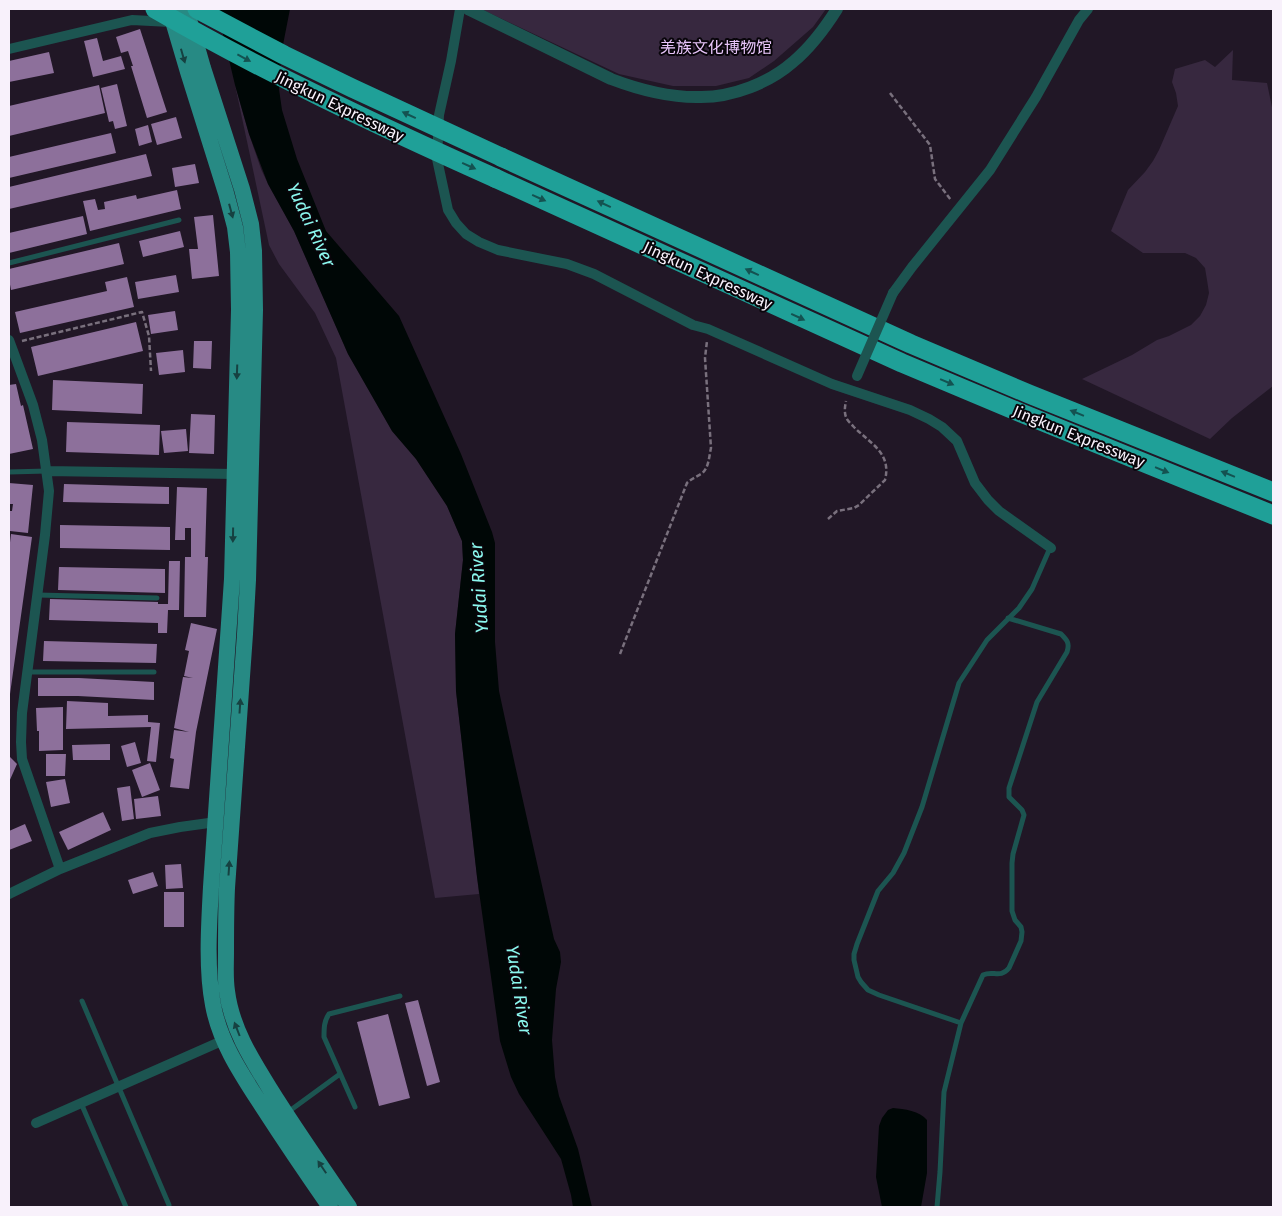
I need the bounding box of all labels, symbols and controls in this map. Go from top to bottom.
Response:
park label: 羌族文化博物馆 [660,38,772,57]
one-way arrow [179,48,187,63]
one-way arrow [236,54,251,62]
street label: Jingkun Expressway [272,67,407,146]
one-way arrow [401,111,416,119]
one-way arrow [462,163,476,171]
water label: Yudai River [282,179,341,272]
one-way arrow [532,194,546,202]
one-way arrow [597,200,611,208]
one-way arrow [227,203,235,218]
street label: Jingkun Expressway [640,237,776,314]
one-way arrow [745,268,759,276]
one-way arrow [791,313,805,321]
one-way arrow [233,365,241,381]
one-way arrow [940,378,955,386]
street label: Jingkun Expressway [1010,401,1148,472]
one-way arrow [1069,409,1084,417]
one-way arrow [1155,466,1170,474]
one-way arrow [1221,469,1235,477]
one-way arrow [229,527,237,543]
water label: Yudai River [465,541,493,634]
one-way arrow [237,697,245,713]
one-way arrow [225,859,233,875]
water label: Yudai River [501,944,537,1038]
one-way arrow [233,1021,240,1036]
one-way arrow [317,1160,327,1174]

